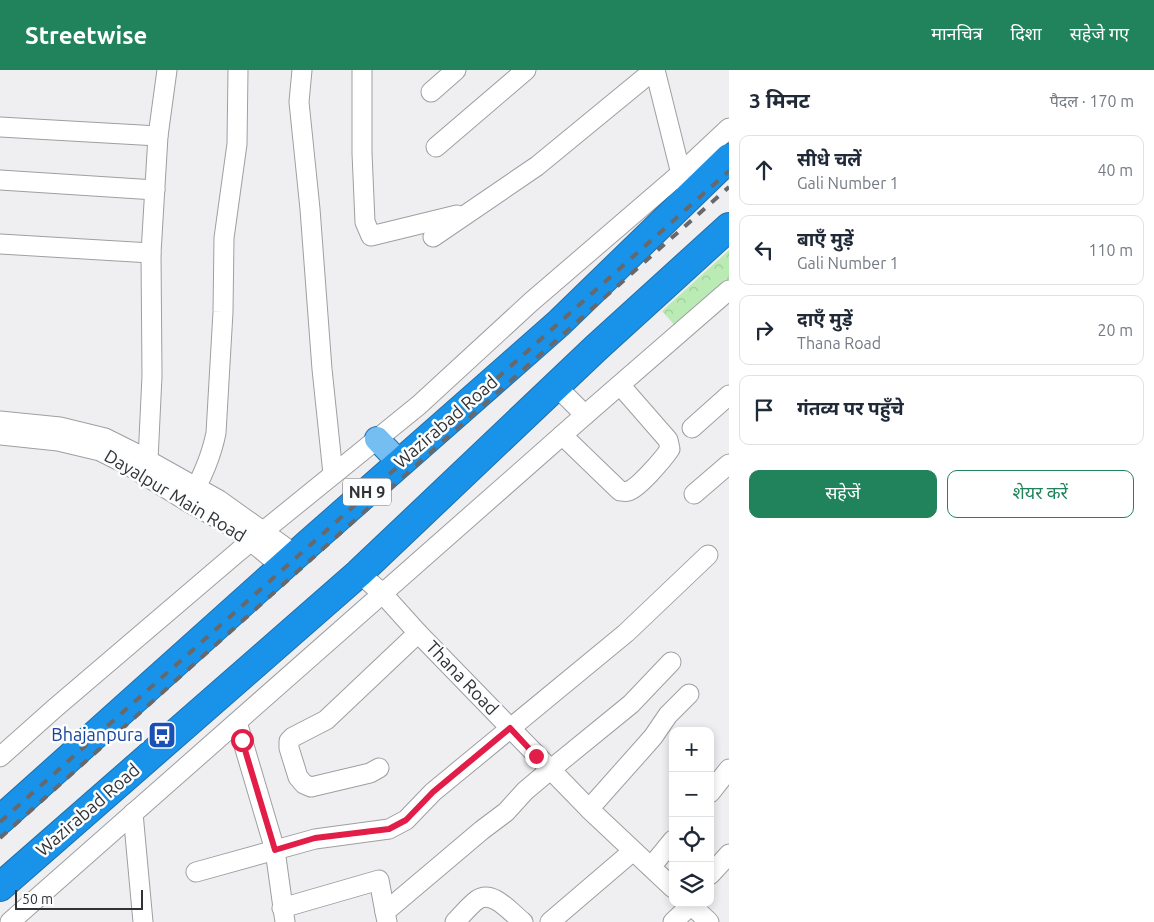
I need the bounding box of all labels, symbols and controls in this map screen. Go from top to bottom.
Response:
text: Streetwise [25,22,147,49]
text: मानचित्र [931,23,983,43]
text: दिशा [1011,23,1042,43]
text: सहेजे गए [1070,23,1129,43]
text: 3 मिनट [749,88,810,112]
text: पैदल · 170 m [1050,92,1134,110]
text: सीधे चलें [797,148,861,170]
icon: ahead [750,156,778,184]
text: 40 m [1097,161,1133,179]
text: Gali Number 1 [797,174,899,192]
text: बाएँ मुड़ें [797,228,854,250]
icon: left [750,236,778,264]
text: 110 m [1088,241,1133,259]
text: Gali Number 1 [797,254,899,272]
text: दाएँ मुड़ें [797,308,853,330]
icon: right [750,316,778,344]
text: 20 m [1097,321,1133,339]
text: Thana Road [797,334,881,352]
street label: Wazirabad Road [390,371,501,471]
icon: arrive [750,396,778,424]
text: गंतव्य पर पहुँचे [797,397,904,419]
street label: Dayalpur Main Road [101,445,250,545]
button: सहेजें [749,470,937,518]
button: शेयर करें [947,470,1134,518]
road number: NH 9 [343,478,391,506]
street label: Thana Road [423,636,503,718]
bus stop icon: Bhajanpura [147,720,177,750]
place label: Bhajanpura [51,724,143,744]
map controls [669,727,714,907]
button: + [669,727,714,772]
route start [231,729,254,752]
route end [525,745,548,768]
street label: Wazirabad Road [32,759,143,859]
button: − [669,772,714,817]
button: locate [669,817,714,862]
button: layers [669,862,714,907]
scale bar [15,887,142,910]
text: 50 m [22,891,53,907]

